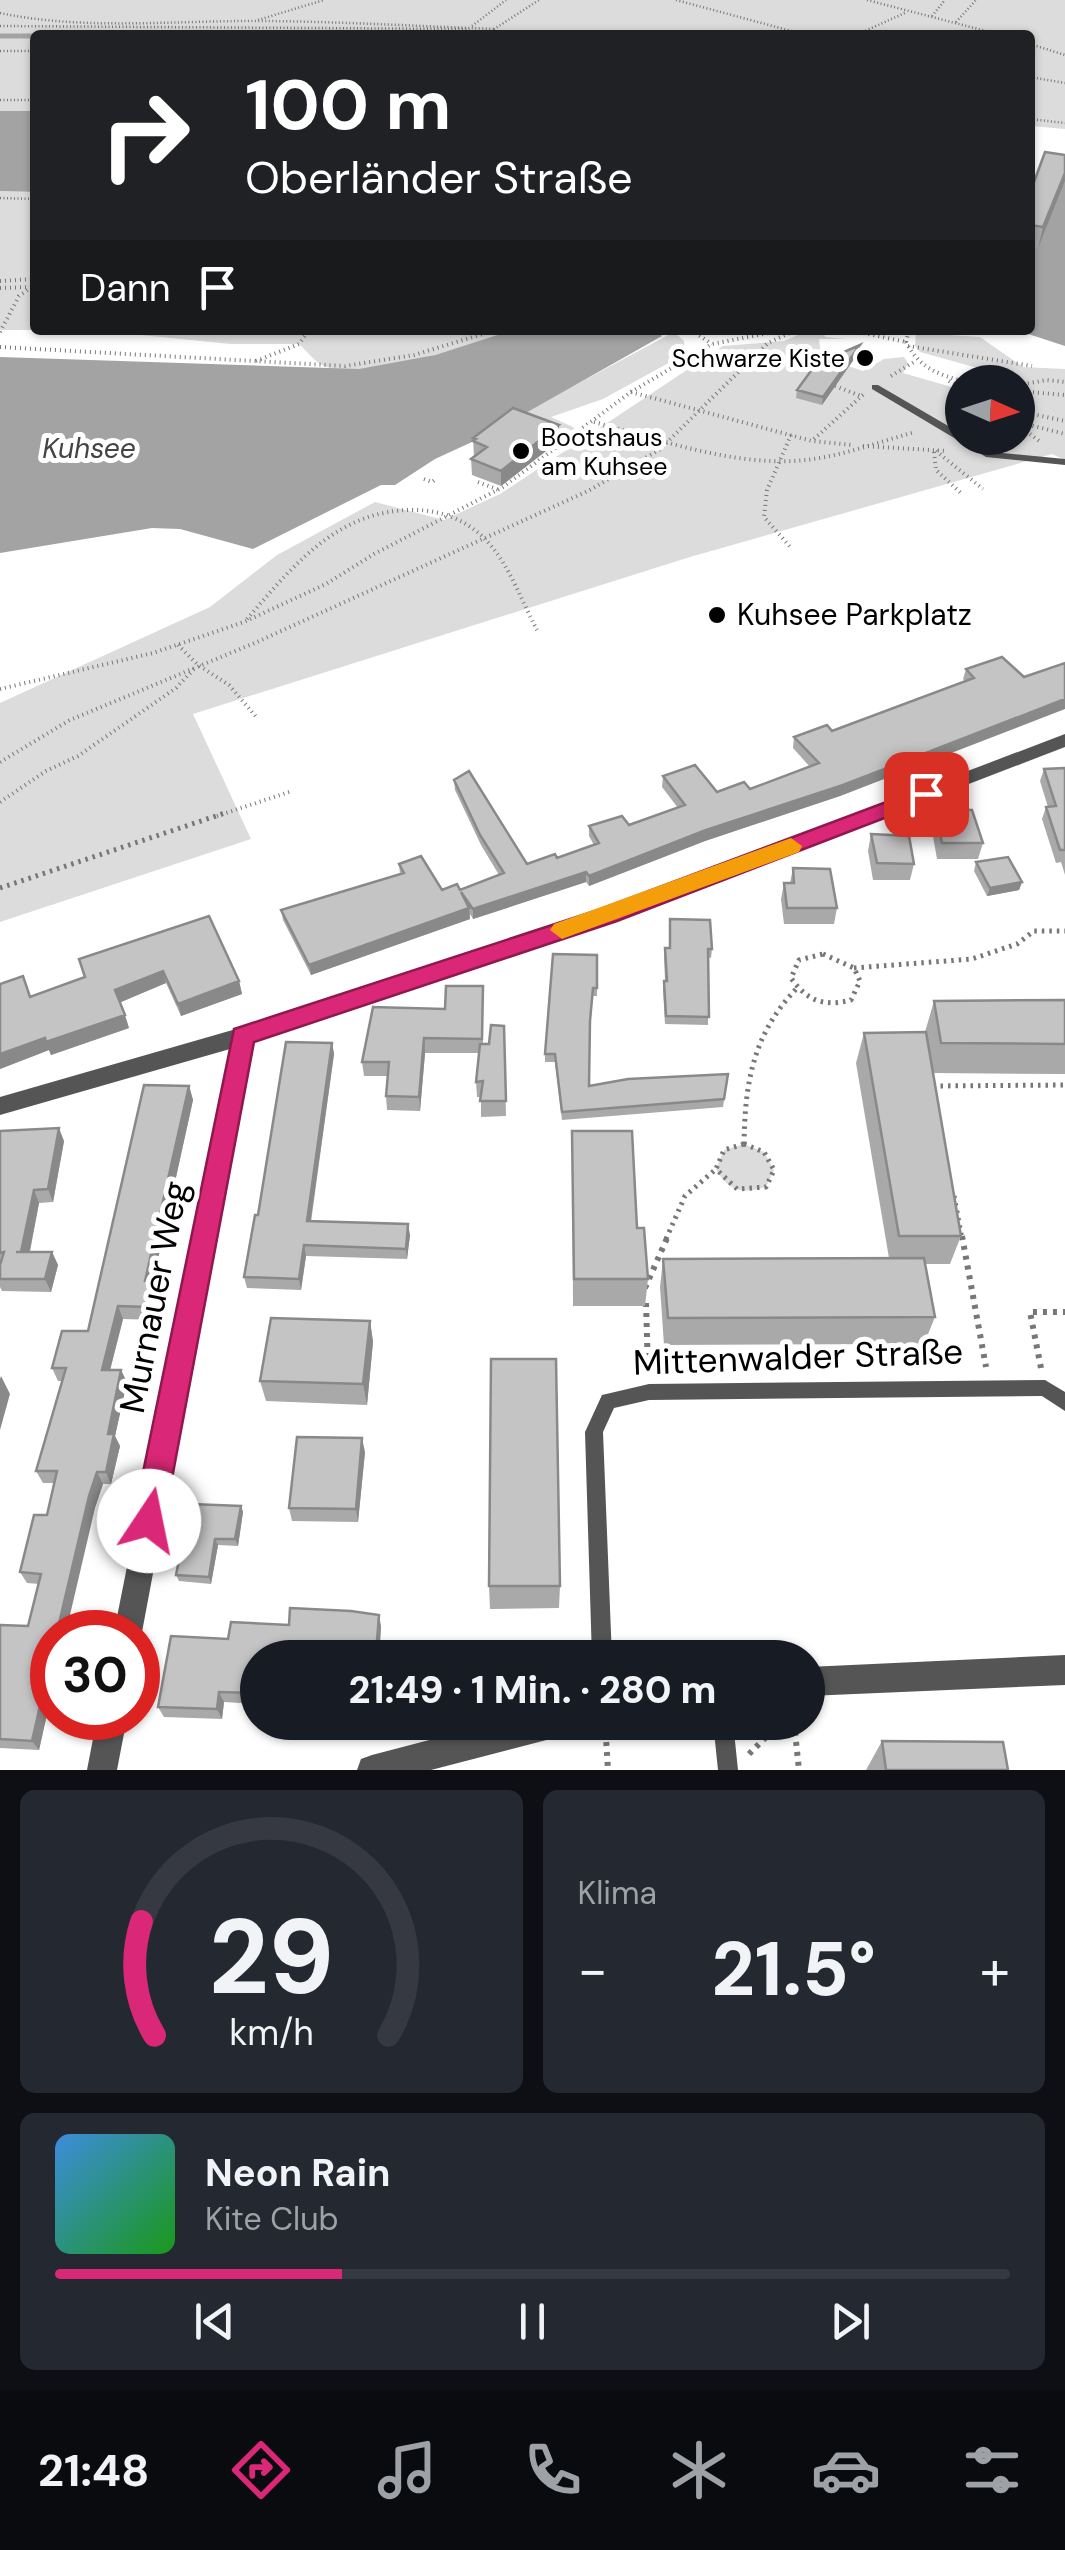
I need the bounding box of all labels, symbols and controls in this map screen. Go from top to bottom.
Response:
text: 100 m [245,60,451,151]
icon: right [80,70,210,200]
text: Oberländer Straße [245,148,633,207]
icon: arrive [190,260,245,315]
text: Dann [80,263,170,313]
place label: Schwarze Kiste [672,342,845,375]
marker: Schwarze Kiste [854,347,876,369]
north arrow [945,365,1035,455]
map controls [945,365,1035,455]
place label: Bootshaus am Kuhsee [541,421,667,483]
water label: Kuhsee [42,430,136,467]
marker: Bootshaus am Kuhsee [510,440,532,462]
place label: Kuhsee Parkplatz [737,595,972,634]
marker: Kuhsee Parkplatz [706,604,728,626]
pin [884,752,969,837]
icon: arrive [899,767,954,822]
street label: Murnauer Weg [109,1177,199,1417]
street label: Mittenwalder Straße [632,1328,964,1386]
position arrow [97,1469,201,1573]
speed limit sign: 30 [30,1610,160,1740]
text: 21:49 · 1 Min. · 280 m [349,1665,716,1715]
text: Klima [578,1872,657,1914]
text: 29 [208,1890,334,2025]
text: 21.5° [712,1921,876,2018]
text: − [578,1934,608,2006]
text: + [980,1934,1010,2006]
text: km/h [229,2010,313,2056]
text: Neon Rain [205,2148,390,2198]
text: Kite Club [205,2198,339,2240]
icon: previous [187,2294,242,2349]
icon: pause [505,2294,560,2349]
icon: next [823,2294,878,2349]
icon: directions [226,2435,296,2505]
icon: music [372,2435,442,2505]
icon: phone [518,2435,588,2505]
icon: climate [664,2435,734,2505]
icon: car [811,2435,881,2505]
icon: filters [957,2435,1027,2505]
text: 21:48 [38,2441,150,2500]

